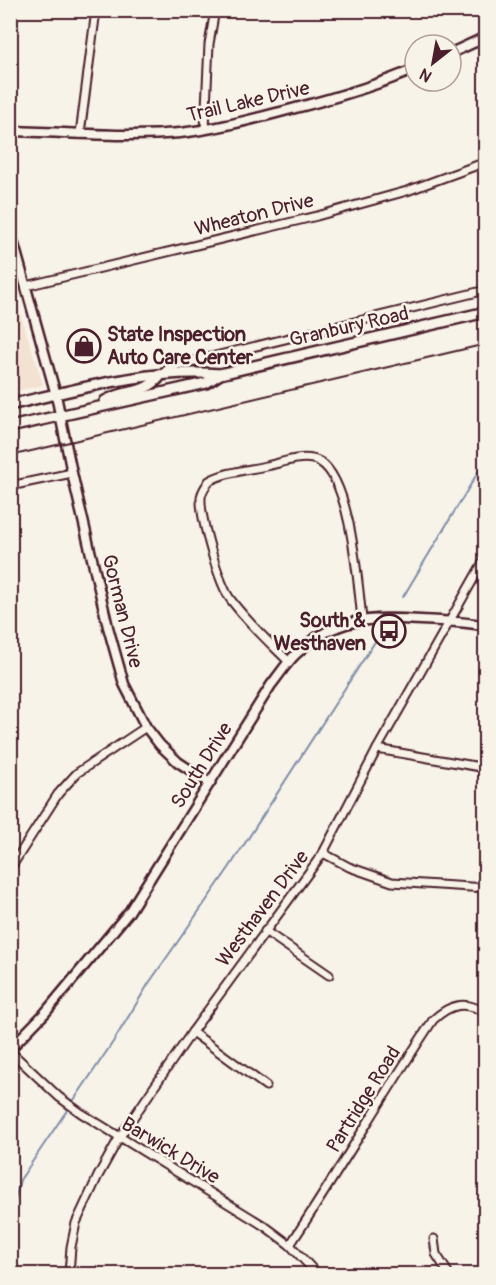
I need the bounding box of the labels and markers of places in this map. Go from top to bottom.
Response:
place label: State Inspection Auto Care Center [107,322,254,370]
shop icon: State Inspection Auto Care Center [66,328,102,364]
place label: South & Westhaven [274,608,366,656]
bus stop icon: South & Westhaven [371,613,407,649]

